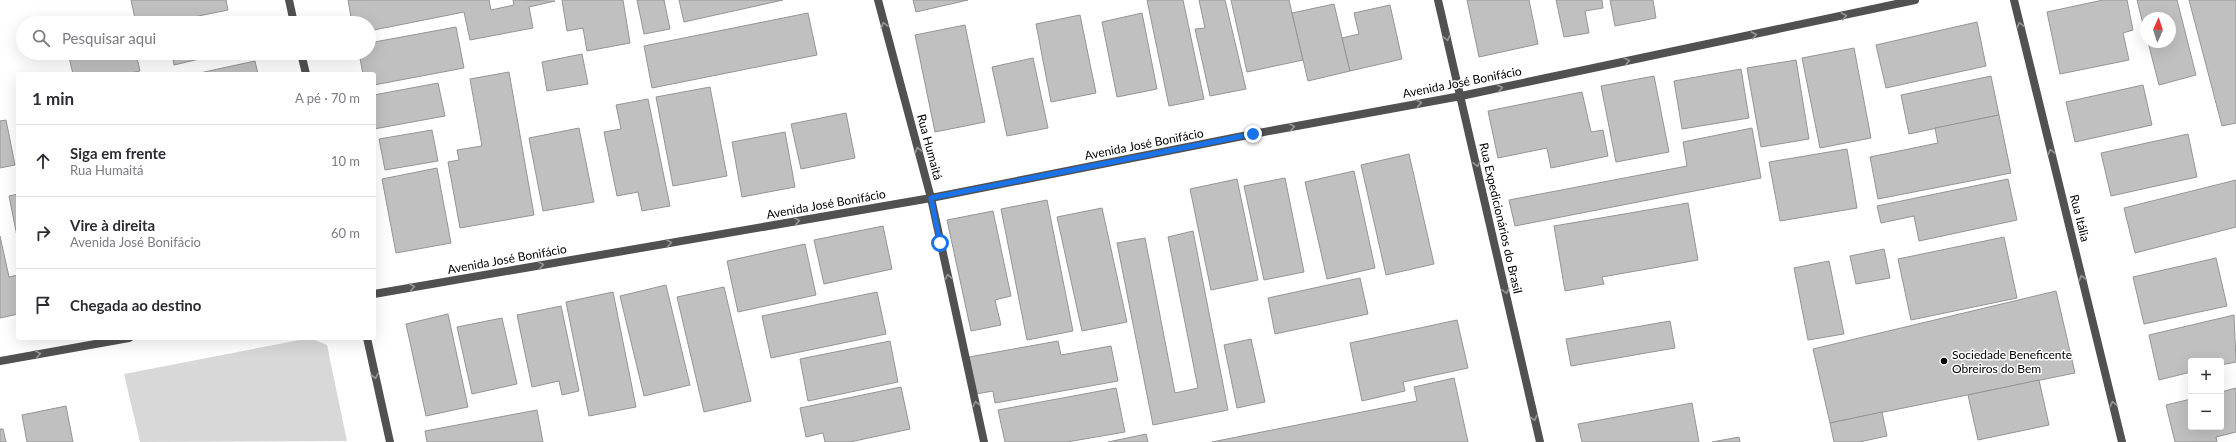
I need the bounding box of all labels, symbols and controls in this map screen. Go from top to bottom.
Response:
one-way arrow [1841,12,1847,20]
north arrow [2140,12,2176,48]
search box [16,16,376,60]
one-way arrow [881,22,889,28]
one-way arrow [2016,22,2025,29]
icon: search [30,27,52,49]
text: Pesquisar aqui [62,29,156,47]
one-way arrow [1751,31,1757,39]
one-way arrow [1443,35,1451,41]
one-way arrow [1624,58,1630,66]
street label: Avenida José Bonifácio [1401,63,1523,101]
one-way arrow [1496,84,1503,92]
text: 1 min [32,88,74,109]
text: A pé · 70 m [295,90,360,106]
one-way arrow [1416,100,1423,108]
street label: Rua Humaitá [914,112,946,182]
one-way arrow [1288,123,1295,132]
street label: Avenida José Bonifácio [1083,125,1205,163]
route end [1244,125,1262,143]
street label: Rua Expedicionários do Brasil [1476,141,1526,295]
text: Siga em frente [70,144,166,162]
one-way arrow [914,147,923,154]
one-way arrow [2047,148,2056,155]
icon: ahead [32,150,54,172]
text: 10 m [331,153,360,169]
one-way arrow [1472,161,1480,168]
text: Rua Humaitá [70,162,143,178]
street label: Avenida José Bonifácio [765,186,887,222]
street label: Rua Itália [2067,193,2093,243]
text: Vire à direita [70,216,155,234]
one-way arrow [794,217,800,226]
icon: right [32,222,54,244]
text: 60 m [331,225,360,241]
text: Avenida José Bonifácio [70,234,201,250]
route start [931,234,949,252]
one-way arrow [666,239,672,248]
street label: Avenida José Bonifácio [446,241,568,277]
one-way arrow [537,261,544,270]
one-way arrow [944,274,952,280]
one-way arrow [2078,275,2087,282]
one-way arrow [409,283,416,292]
one-way arrow [1501,288,1509,294]
icon: arrive [32,294,54,316]
text: Chegada ao destino [70,296,201,314]
place label: Sociedade Beneficente Obreiros do Bem [1952,347,2072,376]
one-way arrow [35,351,41,359]
marker: Sociedade Beneficente Obreiros do Bem [1939,356,1949,366]
map controls [2188,358,2224,430]
button: + [2188,358,2224,394]
one-way arrow [371,373,379,379]
button: − [2188,394,2224,430]
one-way arrow [972,401,980,407]
one-way arrow [2109,401,2118,408]
one-way arrow [1530,415,1538,421]

